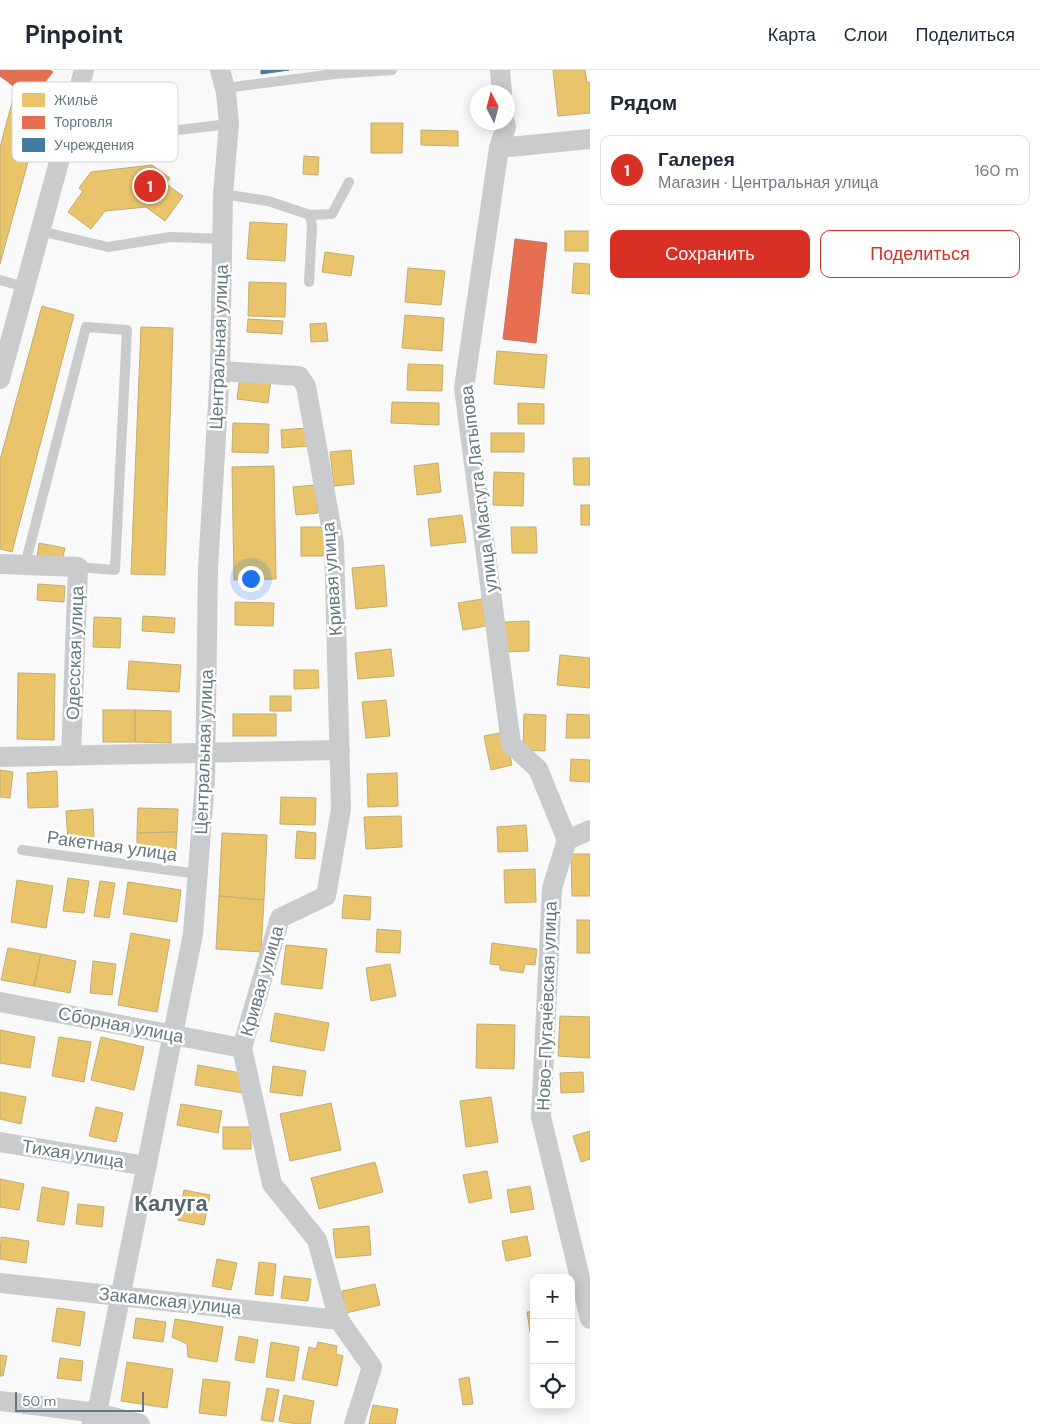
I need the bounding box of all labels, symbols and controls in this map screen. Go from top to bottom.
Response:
text: Pinpoint [25,19,123,50]
text: Карта [768,23,816,47]
text: Слои [844,23,888,47]
text: Поделиться [916,23,1015,47]
legend [12,82,178,162]
north arrow [470,85,515,130]
text: Рядом [610,89,677,117]
text: Жильё [54,91,98,109]
text: Торговля [54,113,112,131]
text: Учреждения [54,136,134,154]
text: Галерея [658,147,735,172]
text: 1 [624,160,630,181]
text: 160 m [975,160,1019,181]
pin: 1 [134,167,166,205]
text: Магазин · Центральная улица [658,172,878,193]
button: Сохранить [610,230,810,278]
button: Поделиться [820,230,1020,278]
street label: Центральная улица [204,263,234,430]
street label: улица Масгута Латыпова [454,383,504,594]
street label: Кривая улица [316,520,348,637]
your location [238,566,264,592]
street label: Одесская улица [61,584,89,721]
street label: Центральная улица [189,668,219,835]
street label: Ракетная улица [45,825,180,867]
street label: Ново-Пугачёвская улица [531,900,563,1111]
street label: Кривая улица [235,922,290,1039]
street label: Сборная улица [56,1001,187,1049]
street label: Тихая улица [20,1134,127,1174]
district label: Калуга [134,1189,208,1218]
map controls [530,1274,575,1409]
button: + [530,1274,575,1319]
street label: Закамская улица [98,1282,243,1321]
button: − [530,1319,575,1364]
button: locate [530,1364,575,1409]
scale bar [15,1389,144,1412]
text: 50 m [22,1392,56,1410]

